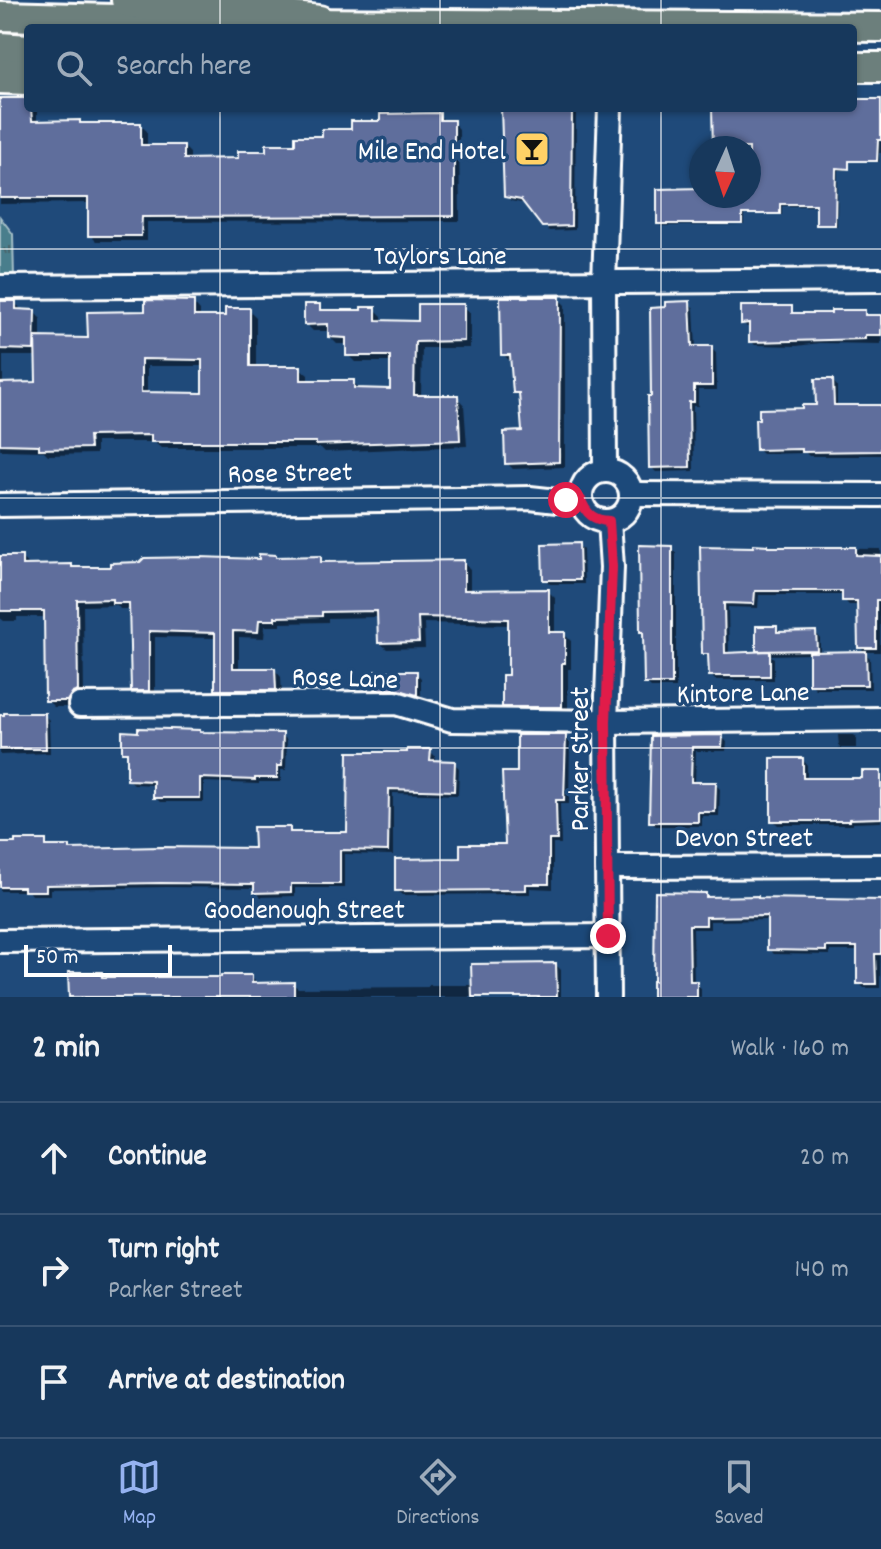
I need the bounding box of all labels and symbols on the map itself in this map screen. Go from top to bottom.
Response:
bar icon: Mile End Hotel [513,130,551,168]
place label: Mile End Hotel [358,134,506,174]
north arrow [689,136,761,208]
street label: Taylors Lane [373,239,507,279]
street label: Rose Street [227,455,353,497]
route start [548,482,584,518]
street label: Rose Lane [291,659,399,703]
street label: Kintore Lane [676,675,810,717]
street label: Parker Street [563,687,603,831]
street label: Devon Street [675,821,813,861]
street label: Goodenough Street [203,893,405,933]
route end [590,918,626,954]
scale bar [24,941,172,977]

